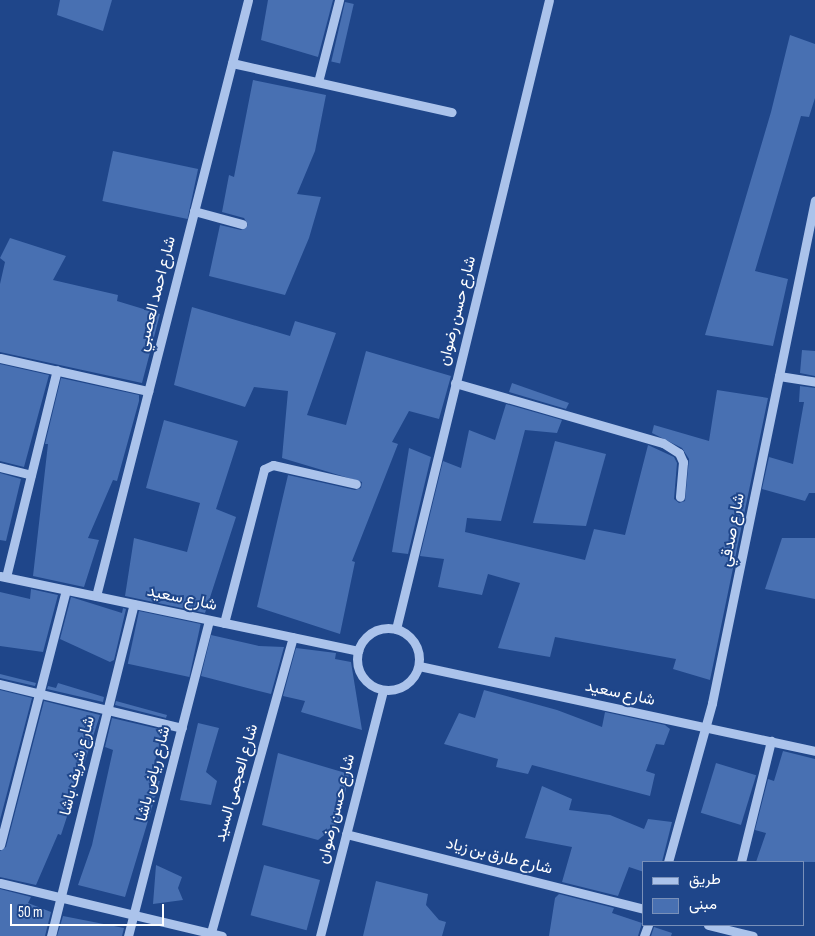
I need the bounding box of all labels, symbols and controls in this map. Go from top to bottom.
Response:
street label: شارع احمد العصبي [133,234,181,354]
street label: شارع حسن رضوان [435,254,481,368]
street label: شارع صدقي [716,492,750,568]
street label: شارع سعيد [145,582,219,616]
street label: شارع سعيد [583,677,657,711]
street label: شارع شريف باشا [56,714,100,818]
street label: شارع العجمى السيد [211,722,263,844]
street label: شارع رياض باشا [133,724,175,824]
street label: شارع حسن رضوان [314,752,360,866]
street label: شارع طارق بن زياد [444,834,554,880]
legend [642,861,805,926]
text: طريق [689,870,721,889]
scale bar [12,894,166,926]
text: مبنى [689,895,717,914]
text: 50 m [18,903,43,922]

